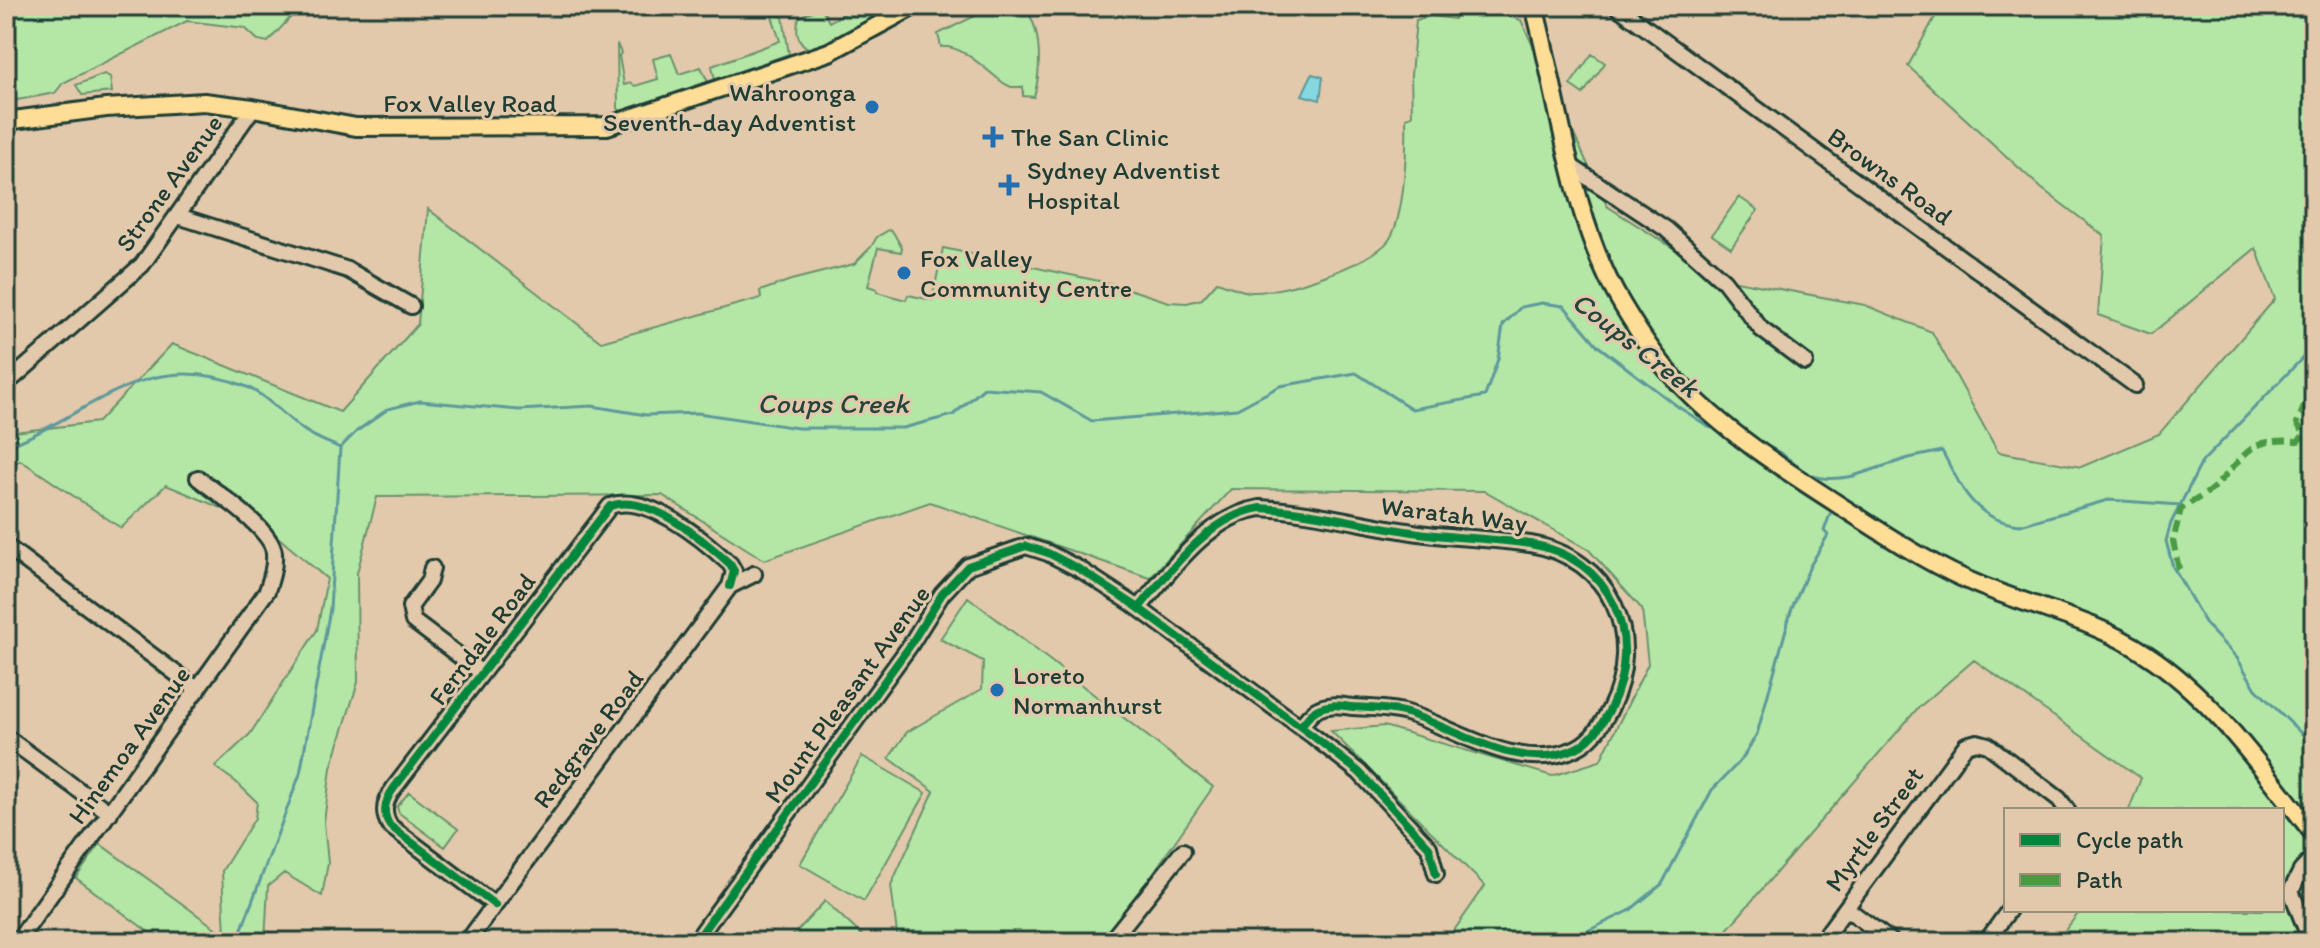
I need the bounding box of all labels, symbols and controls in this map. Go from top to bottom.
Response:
place label: Wahroonga Seventh-day Adventist [603,76,856,138]
street label: Fox Valley Road [383,87,557,119]
marker: Wahroonga Seventh-day Adventist [863,98,881,116]
street label: Strone Avenue [108,108,230,258]
street label: Browns Road [1821,120,1959,232]
place label: The San Clinic [1011,121,1169,153]
marker: The San Clinic [982,126,1004,148]
place label: Sydney Adventist Hospital [1027,154,1220,216]
marker: Sydney Adventist Hospital [998,174,1020,196]
place label: Fox Valley Community Centre [920,242,1132,304]
marker: Fox Valley Community Centre [895,264,913,282]
water label: Coups Creek [1566,284,1707,405]
water label: Coups Creek [757,386,910,420]
street label: Waratah Way [1379,489,1529,539]
street label: Ferndale Road [422,566,542,711]
street label: Mount Pleasant Avenue [757,579,937,809]
place label: Loreto Normanhurst [1013,659,1163,721]
street label: Hinemoa Avenue [61,660,197,830]
street label: Redgrave Road [526,664,650,814]
marker: Loreto Normanhurst [988,681,1006,699]
street label: Myrtle Street [1818,760,1930,898]
legend [2004,808,2284,912]
text: Cycle path [2076,825,2183,854]
text: Path [2076,865,2123,894]

